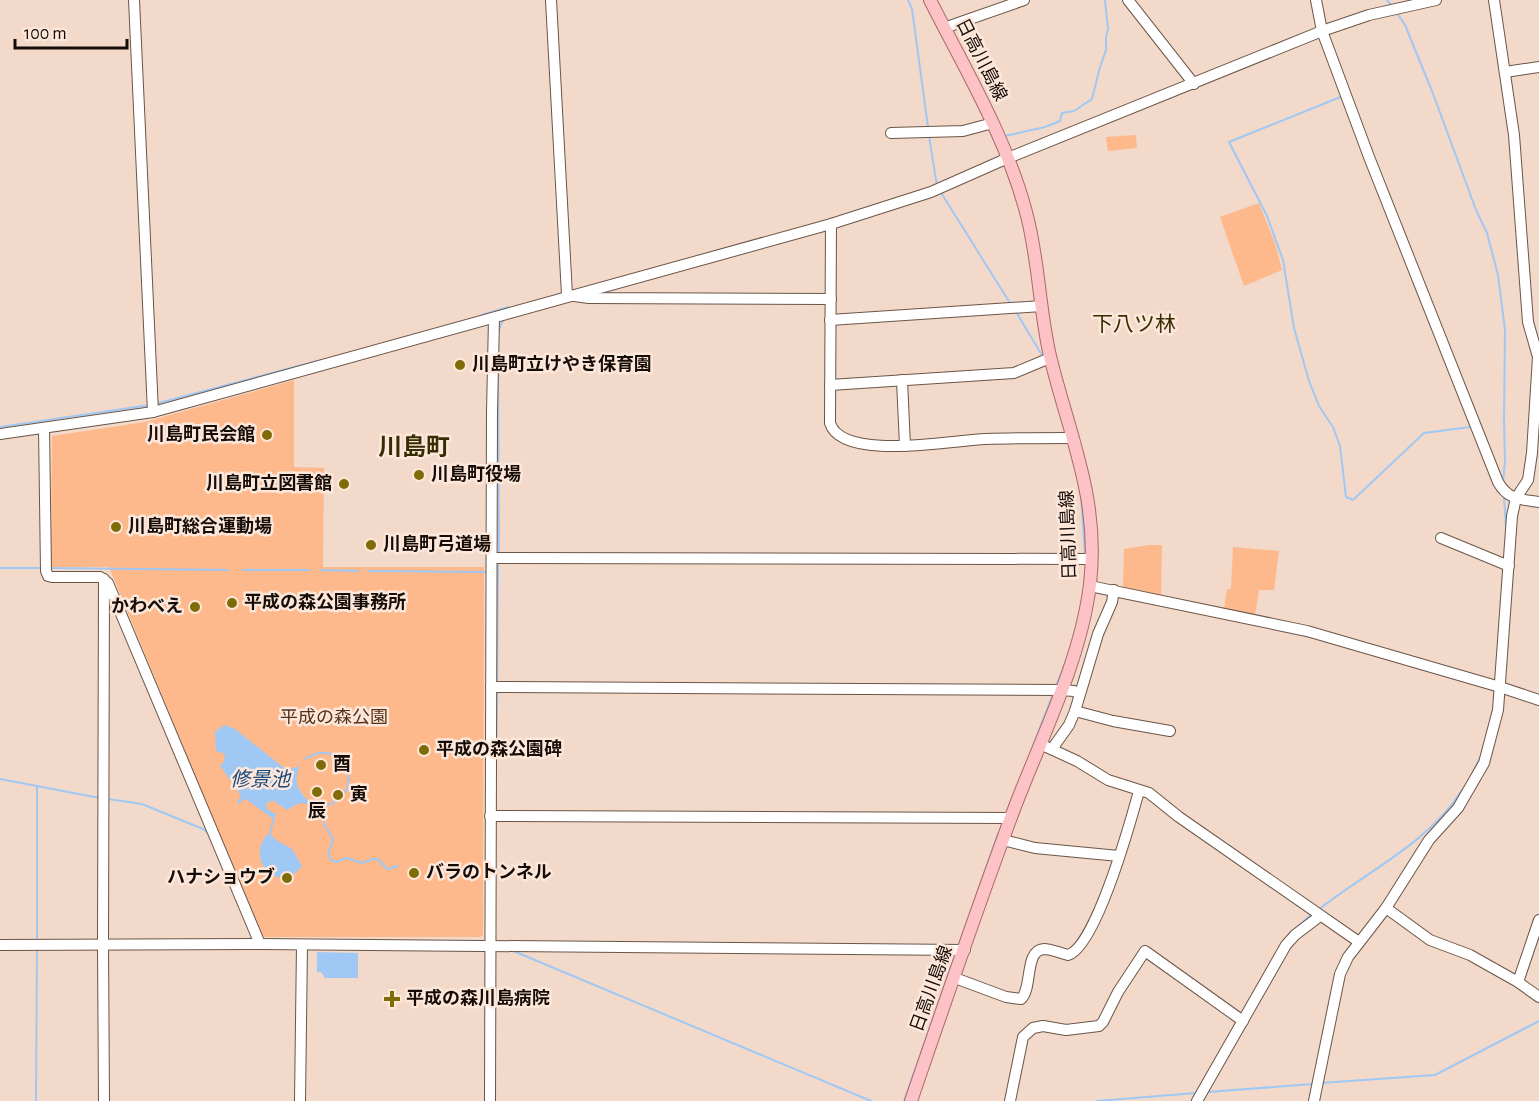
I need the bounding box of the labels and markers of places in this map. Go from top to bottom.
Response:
place label: 川島町立けやき保育園 [472,354,652,374]
marker: 川島町立けやき保育園 [453,358,467,372]
place label: 川島町民会館 [147,424,255,444]
marker: 川島町民会館 [260,428,274,442]
place label: 川島町役場 [431,464,521,484]
marker: 川島町役場 [412,468,426,482]
place label: 川島町立図書館 [206,473,332,493]
marker: 川島町立図書館 [337,477,351,491]
place label: 川島町総合運動場 [128,516,272,536]
marker: 川島町総合運動場 [109,520,123,534]
place label: 川島町弓道場 [383,534,491,554]
marker: 川島町弓道場 [364,538,378,552]
place label: 平成の森公園事務所 [244,592,406,612]
place label: かわべえ [111,596,183,616]
marker: 平成の森公園事務所 [225,596,239,610]
marker: かわべえ [188,600,202,614]
place label: 平成の森公園碑 [436,739,562,759]
marker: 平成の森公園碑 [417,743,431,757]
place label: 酉 [333,755,351,774]
marker: 酉 [314,758,328,772]
marker: 辰 [310,785,324,799]
place label: 寅 [350,785,368,804]
marker: 寅 [331,788,345,802]
place label: 辰 [308,802,326,821]
place label: バラのトンネル [426,862,552,882]
marker: バラのトンネル [407,866,421,880]
place label: ハナショウブ [167,867,275,887]
marker: ハナショウブ [280,871,294,885]
place label: 平成の森川島病院 [406,988,550,1008]
marker: 平成の森川島病院 [383,990,401,1008]

